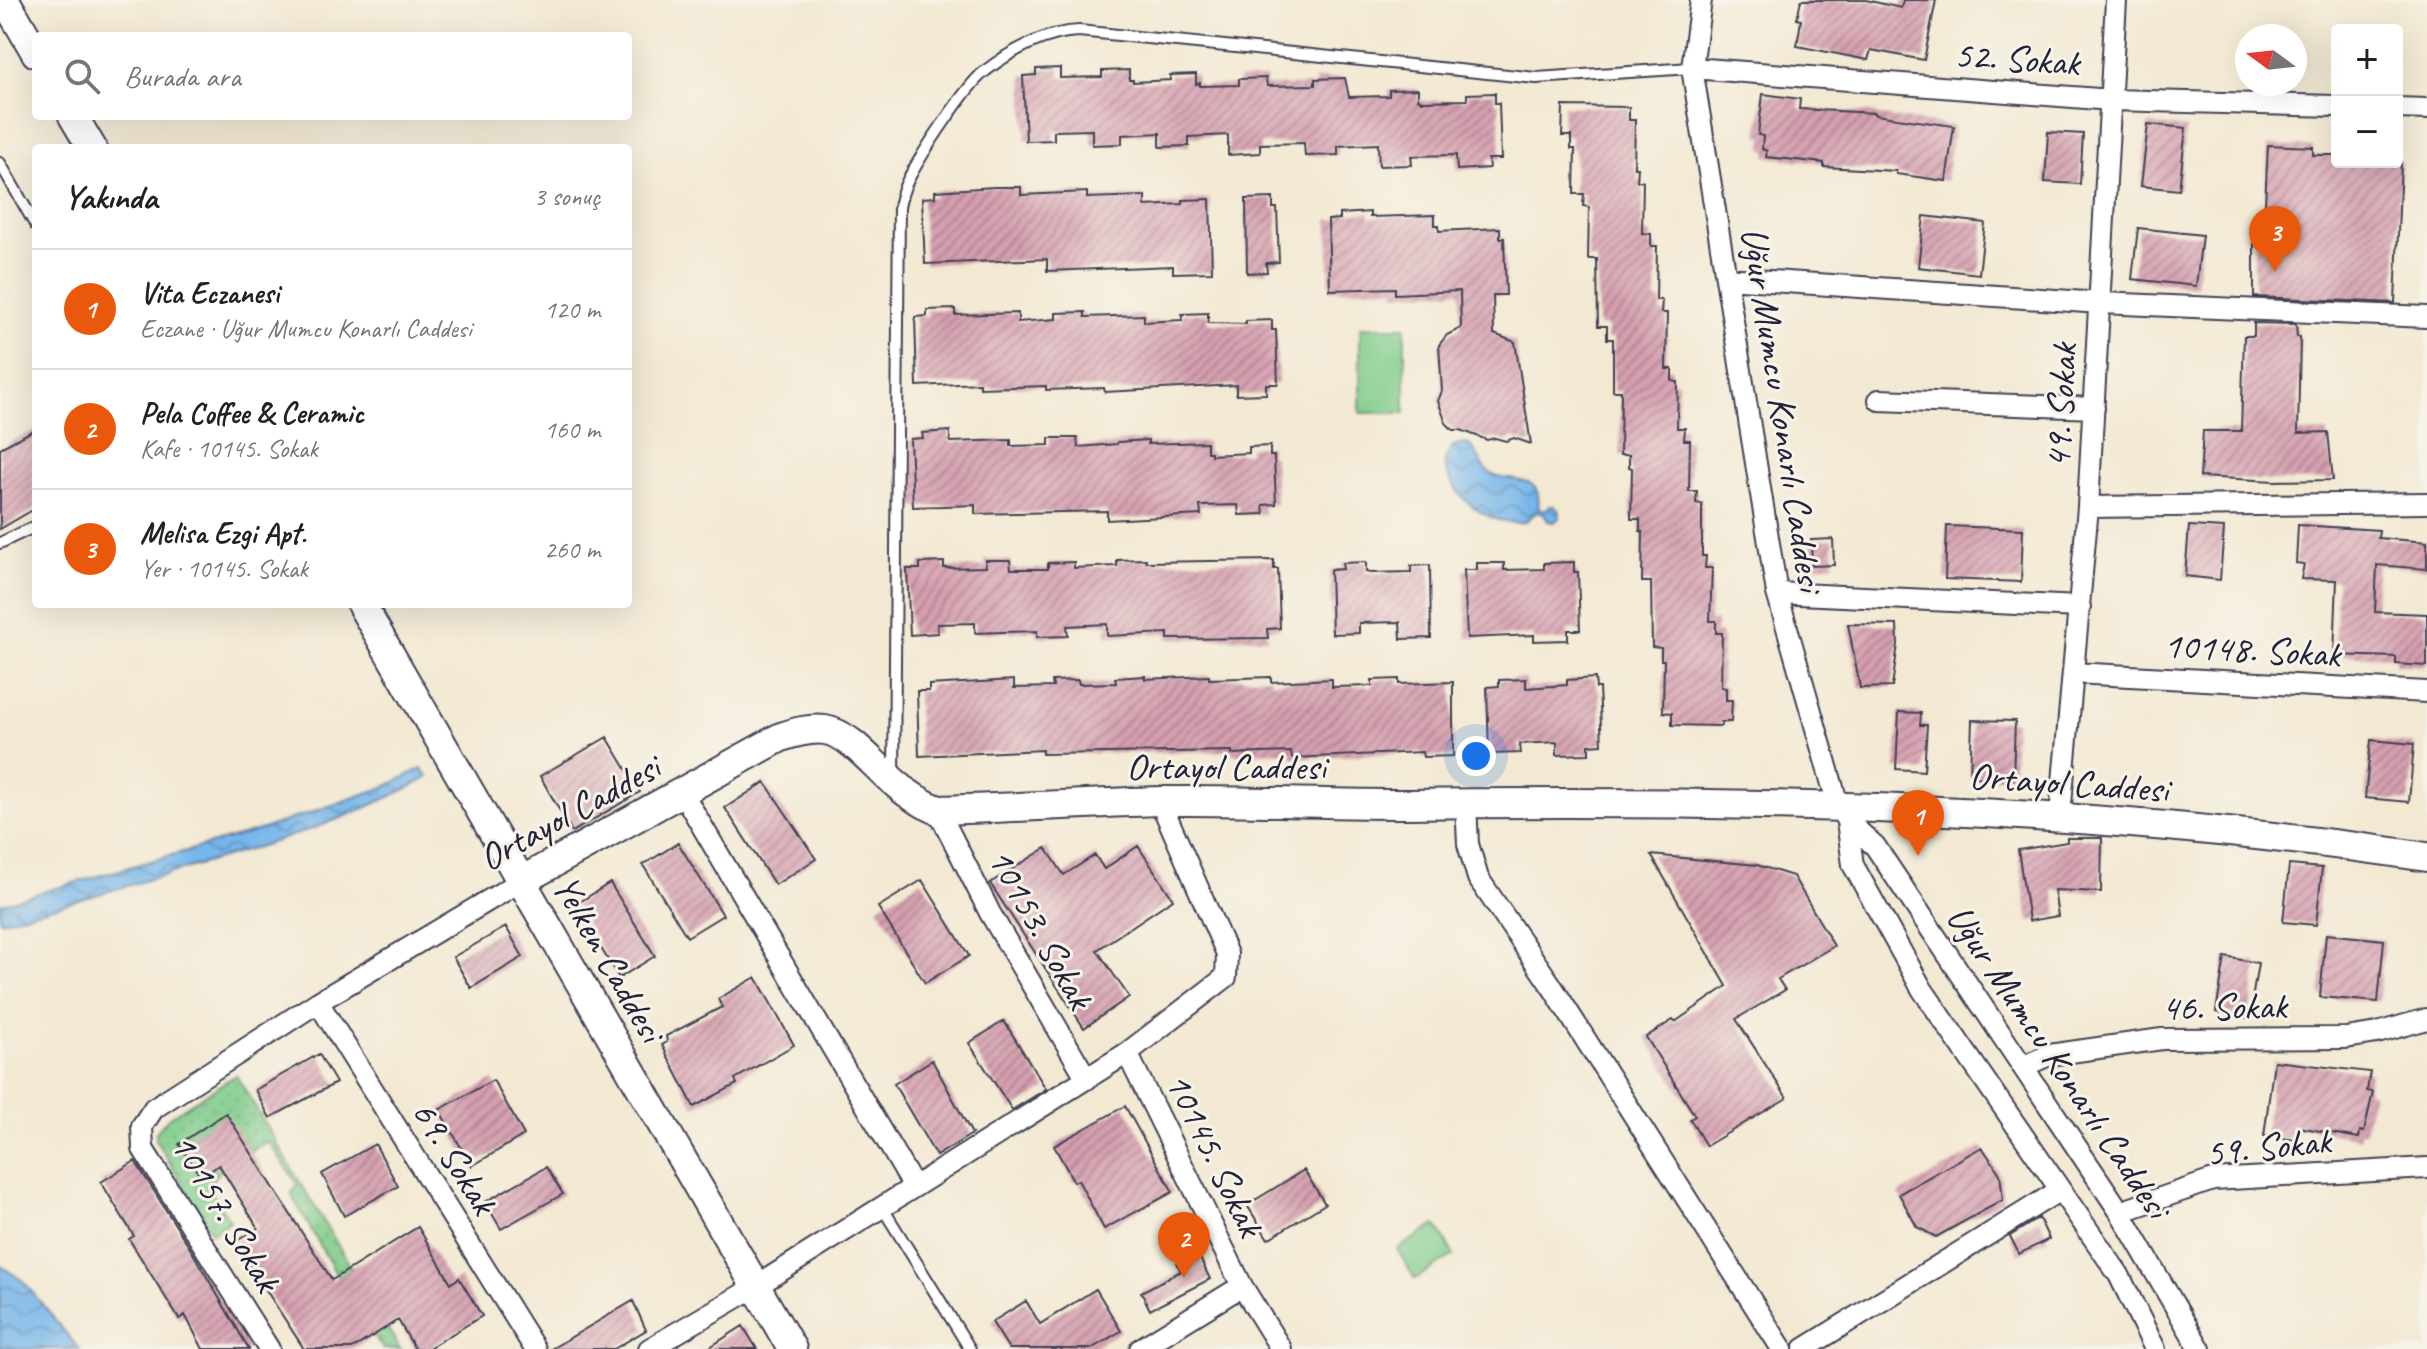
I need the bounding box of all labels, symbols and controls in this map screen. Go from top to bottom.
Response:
north arrow [2235,24,2307,96]
map controls [2331,24,2403,168]
button: + [2331,24,2403,96]
street label: 52. Sokak [1953,31,2083,86]
search box [32,32,632,120]
icon: search [60,54,104,98]
text: Burada ara [124,57,241,95]
button: − [2331,96,2403,168]
text: Yakında [64,175,157,218]
text: 3 sonuç [533,180,600,213]
pin: 3 [2249,206,2301,272]
street label: Uğur Mumcu Konarlı Caddesi [1731,224,1835,599]
text: Vita Eczanesi [140,274,279,312]
text: 1 [84,293,96,326]
text: 120 m [544,293,600,326]
text: Eczane · Uğur Mumcu Konarlı Caddesi [140,312,472,345]
street label: 49. Sokak [2034,340,2087,470]
text: Pela Coffee & Ceramic [140,394,364,432]
text: 2 [84,413,96,446]
text: 160 m [544,413,600,446]
text: Kafe · 10145. Sokak [140,432,318,465]
text: Melisa Ezgi Apt. [140,514,306,552]
text: 3 [84,533,96,566]
text: 260 m [544,533,600,566]
text: Yer · 10145. Sokak [140,552,308,585]
street label: 10148. Sokak [2163,621,2344,678]
your location [1456,736,1496,776]
street label: Ortayol Caddesi [471,742,671,881]
street label: Ortayol Caddesi [1126,743,1330,790]
street label: Ortayol Caddesi [1968,752,2174,813]
pin: 1 [1892,790,1944,856]
street label: 10153. Sokak [977,840,1105,1019]
street label: Yelken Caddesi [542,867,677,1053]
street label: Uğur Mumcu Konarlı Caddesi [1936,896,2184,1231]
street label: 46. Sokak [2161,982,2289,1031]
street label: 10145. Sokak [1155,1065,1275,1246]
street label: 69. Sokak [401,1092,509,1225]
street label: 59. Sokak [2203,1116,2335,1176]
street label: 10157. Sokak [160,1124,292,1302]
pin: 2 [1158,1212,1210,1278]

